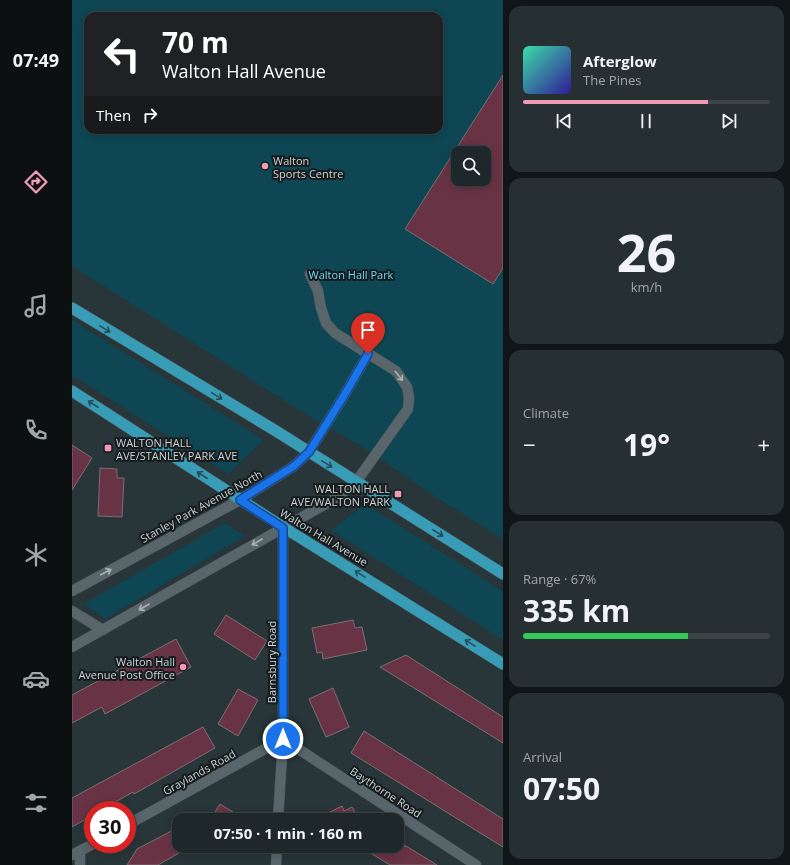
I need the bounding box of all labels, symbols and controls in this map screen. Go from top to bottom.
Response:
text: 70 m [162,23,229,61]
icon: left [96,28,148,80]
text: 07:49 [13,48,59,72]
text: Afterglow [583,51,657,71]
text: Walton Hall Avenue [162,59,326,83]
text: The Pines [583,71,641,89]
icon: right [139,104,161,126]
text: Then [96,105,131,125]
icon: previous [553,110,575,132]
icon: pause [635,110,657,132]
icon: next [718,110,740,132]
map controls [451,146,491,186]
button: search [451,146,491,186]
place label: Walton Sports Centre [273,153,343,181]
marker: Walton Sports Centre [260,161,270,171]
icon: directions [22,168,50,196]
text: 26 [617,216,676,287]
park label: Walton Hall Park [309,267,394,282]
text: km/h [631,278,662,296]
icon: music [22,292,50,320]
pin [351,313,385,354]
icon: arrive [357,319,379,341]
one-way arrow [99,325,111,333]
one-way arrow [395,370,404,381]
one-way arrow [211,392,223,400]
one-way arrow [87,400,99,408]
text: Climate [523,404,569,422]
icon: phone [22,416,50,444]
text: 19° [623,424,670,465]
text: − [523,429,536,459]
text: + [757,429,770,459]
place label: WALTON HALL AVE/STANLEY PARK AVE [116,435,237,463]
marker: WALTON HALL AVE/STANLEY PARK AVE [103,443,113,453]
one-way arrow [322,460,333,468]
street label: Stanley Park Avenue North [137,466,265,546]
one-way arrow [196,471,208,479]
place label: WALTON HALL AVE/WALTON PARK [291,481,390,509]
marker: WALTON HALL AVE/WALTON PARK [393,489,403,499]
street label: Walton Hall Avenue [277,505,371,569]
one-way arrow [432,529,444,537]
one-way arrow [251,539,263,547]
icon: climate [22,541,50,569]
one-way arrow [100,568,112,576]
one-way arrow [355,570,366,578]
text: Range · 67% [523,570,596,588]
text: 335 km [523,590,630,631]
one-way arrow [138,603,150,611]
street label: Barnsbury Road [264,621,279,703]
one-way arrow [465,639,476,647]
place label: Walton Hall Avenue Post Office [78,654,175,682]
marker: Walton Hall Avenue Post Office [178,662,188,672]
icon: car [22,665,50,693]
position arrow [262,718,304,760]
street label: Graylands Road [160,746,238,798]
text: Arrival [523,748,562,766]
street label: Baythorne Road [347,763,425,821]
text: 07:50 [523,768,600,809]
icon: filters [22,789,50,817]
speed limit sign: 30 [84,801,136,853]
text: 07:50 · 1 min · 160 m [214,823,362,843]

